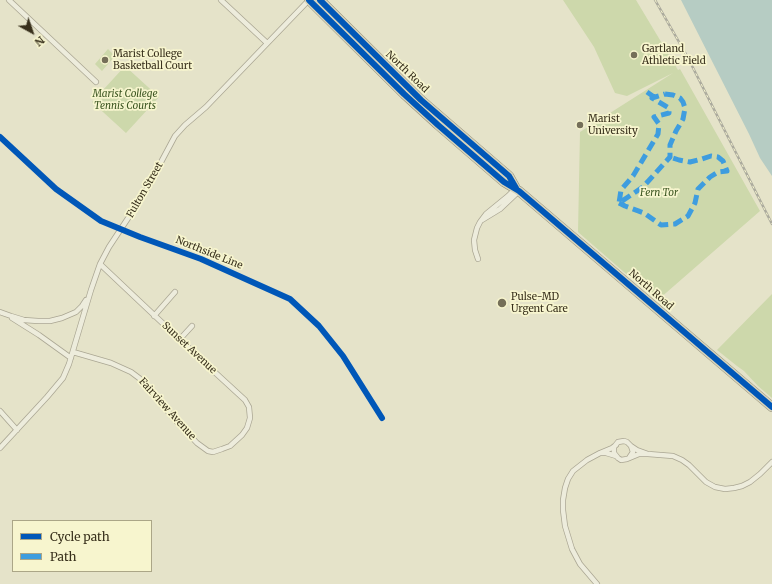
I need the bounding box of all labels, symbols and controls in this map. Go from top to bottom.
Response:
north arrow [12,12,52,52]
text: N [32,33,48,49]
place label: Gartland Athletic Field [642,43,706,66]
place label: Marist College Basketball Court [113,48,192,72]
street label: North Road [383,49,431,95]
marker: Gartland Athletic Field [629,50,639,60]
marker: Marist College Basketball Court [100,55,110,65]
park label: Marist College Tennis Courts [93,88,157,112]
place label: Marist University [588,113,638,136]
marker: Marist University [575,120,585,130]
street label: Fulton Street [124,160,166,220]
park label: Fern Tor [640,187,678,199]
street label: Northside Line [174,234,244,272]
street label: North Road [626,267,676,313]
place label: Pulse-MD Urgent Care [511,291,568,314]
marker: Pulse-MD Urgent Care [496,297,508,309]
street label: Sunset Avenue [159,320,219,376]
street label: Fairview Avenue [136,376,198,442]
legend [12,520,152,572]
text: Cycle path [50,529,110,544]
text: Path [50,549,76,564]

